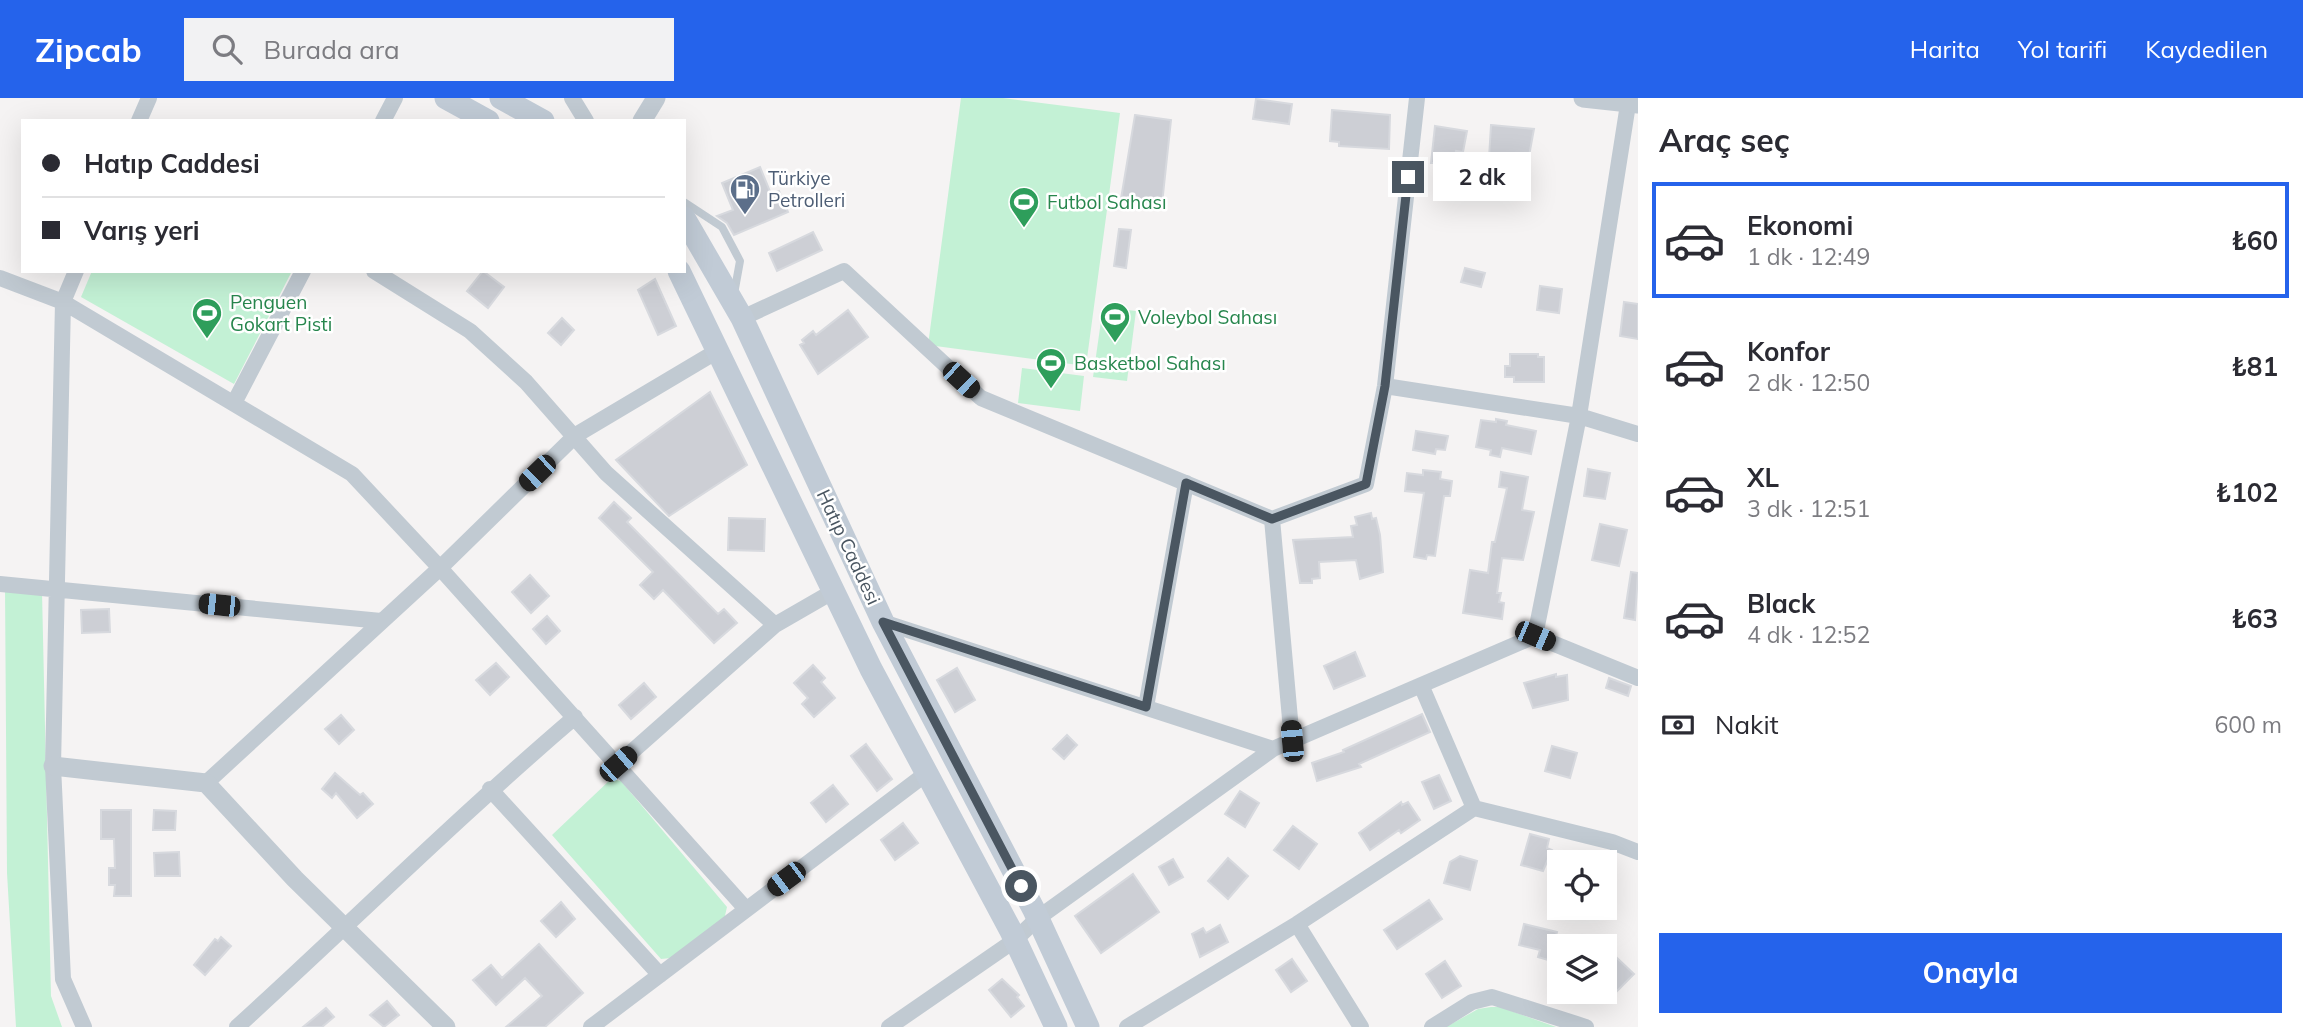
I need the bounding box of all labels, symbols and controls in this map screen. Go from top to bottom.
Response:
search box [184,18,674,81]
text: Zipcab [35,29,142,70]
icon: search [208,30,246,68]
text: Burada ara [264,33,400,66]
text: Harita [1910,34,1980,64]
text: Yol tarifi [2018,34,2107,64]
text: Kaydedilen [2145,34,2268,64]
text: Araç seç [1659,120,1790,160]
text: Hatıp Caddesi [84,147,260,180]
callout: 2 dk [1432,153,1530,202]
route end [1392,161,1424,193]
text: 2 dk [1458,162,1506,191]
place label: Türkiye Petrolleri [768,166,845,212]
fuel station icon: Türkiye Petrolleri [728,172,762,216]
sports icon: Futbol Sahası [1007,185,1041,229]
place label: Futbol Sahası [1047,190,1167,214]
icon: car [1663,209,1726,272]
text: Ekonomi [1747,209,1853,242]
text: Varış yeri [84,214,200,247]
text: ₺60 [2231,224,2278,257]
text: 1 dk · 12:49 [1747,242,1870,271]
place label: Penguen Gokart Pisti [230,290,332,336]
sports icon: Penguen Gokart Pisti [190,296,224,340]
sports icon: Voleybol Sahası [1098,300,1132,344]
place label: Voleybol Sahası [1138,305,1277,329]
icon: car [1663,335,1726,398]
text: Konfor [1747,335,1830,368]
sports icon: Basketbol Sahası [1034,346,1068,390]
text: ₺81 [2231,350,2278,383]
place label: Basketbol Sahası [1074,351,1226,375]
car [939,358,984,402]
text: 2 dk · 12:50 [1747,368,1870,397]
car [515,451,560,495]
icon: car [1663,461,1726,524]
text: XL [1747,461,1779,494]
text: ₺102 [2216,476,2278,509]
street label: Hatıp Caddesi [812,485,886,609]
text: 3 dk · 12:51 [1747,494,1870,523]
icon: car [1663,587,1726,650]
text: Black [1747,587,1815,620]
car [198,592,241,618]
text: ₺63 [2231,602,2278,635]
car [1512,618,1559,654]
text: 4 dk · 12:52 [1747,620,1870,649]
icon: cash [1659,706,1697,744]
text: Nakit [1715,708,1779,741]
text: 600 m [2214,710,2282,739]
car [1280,719,1305,763]
car [596,742,641,786]
map controls [1547,850,1617,1004]
button: locate [1547,850,1617,920]
car [763,858,810,900]
route start [1005,870,1037,902]
button: Onayla [1659,933,2282,1013]
button: layers [1547,934,1617,1004]

